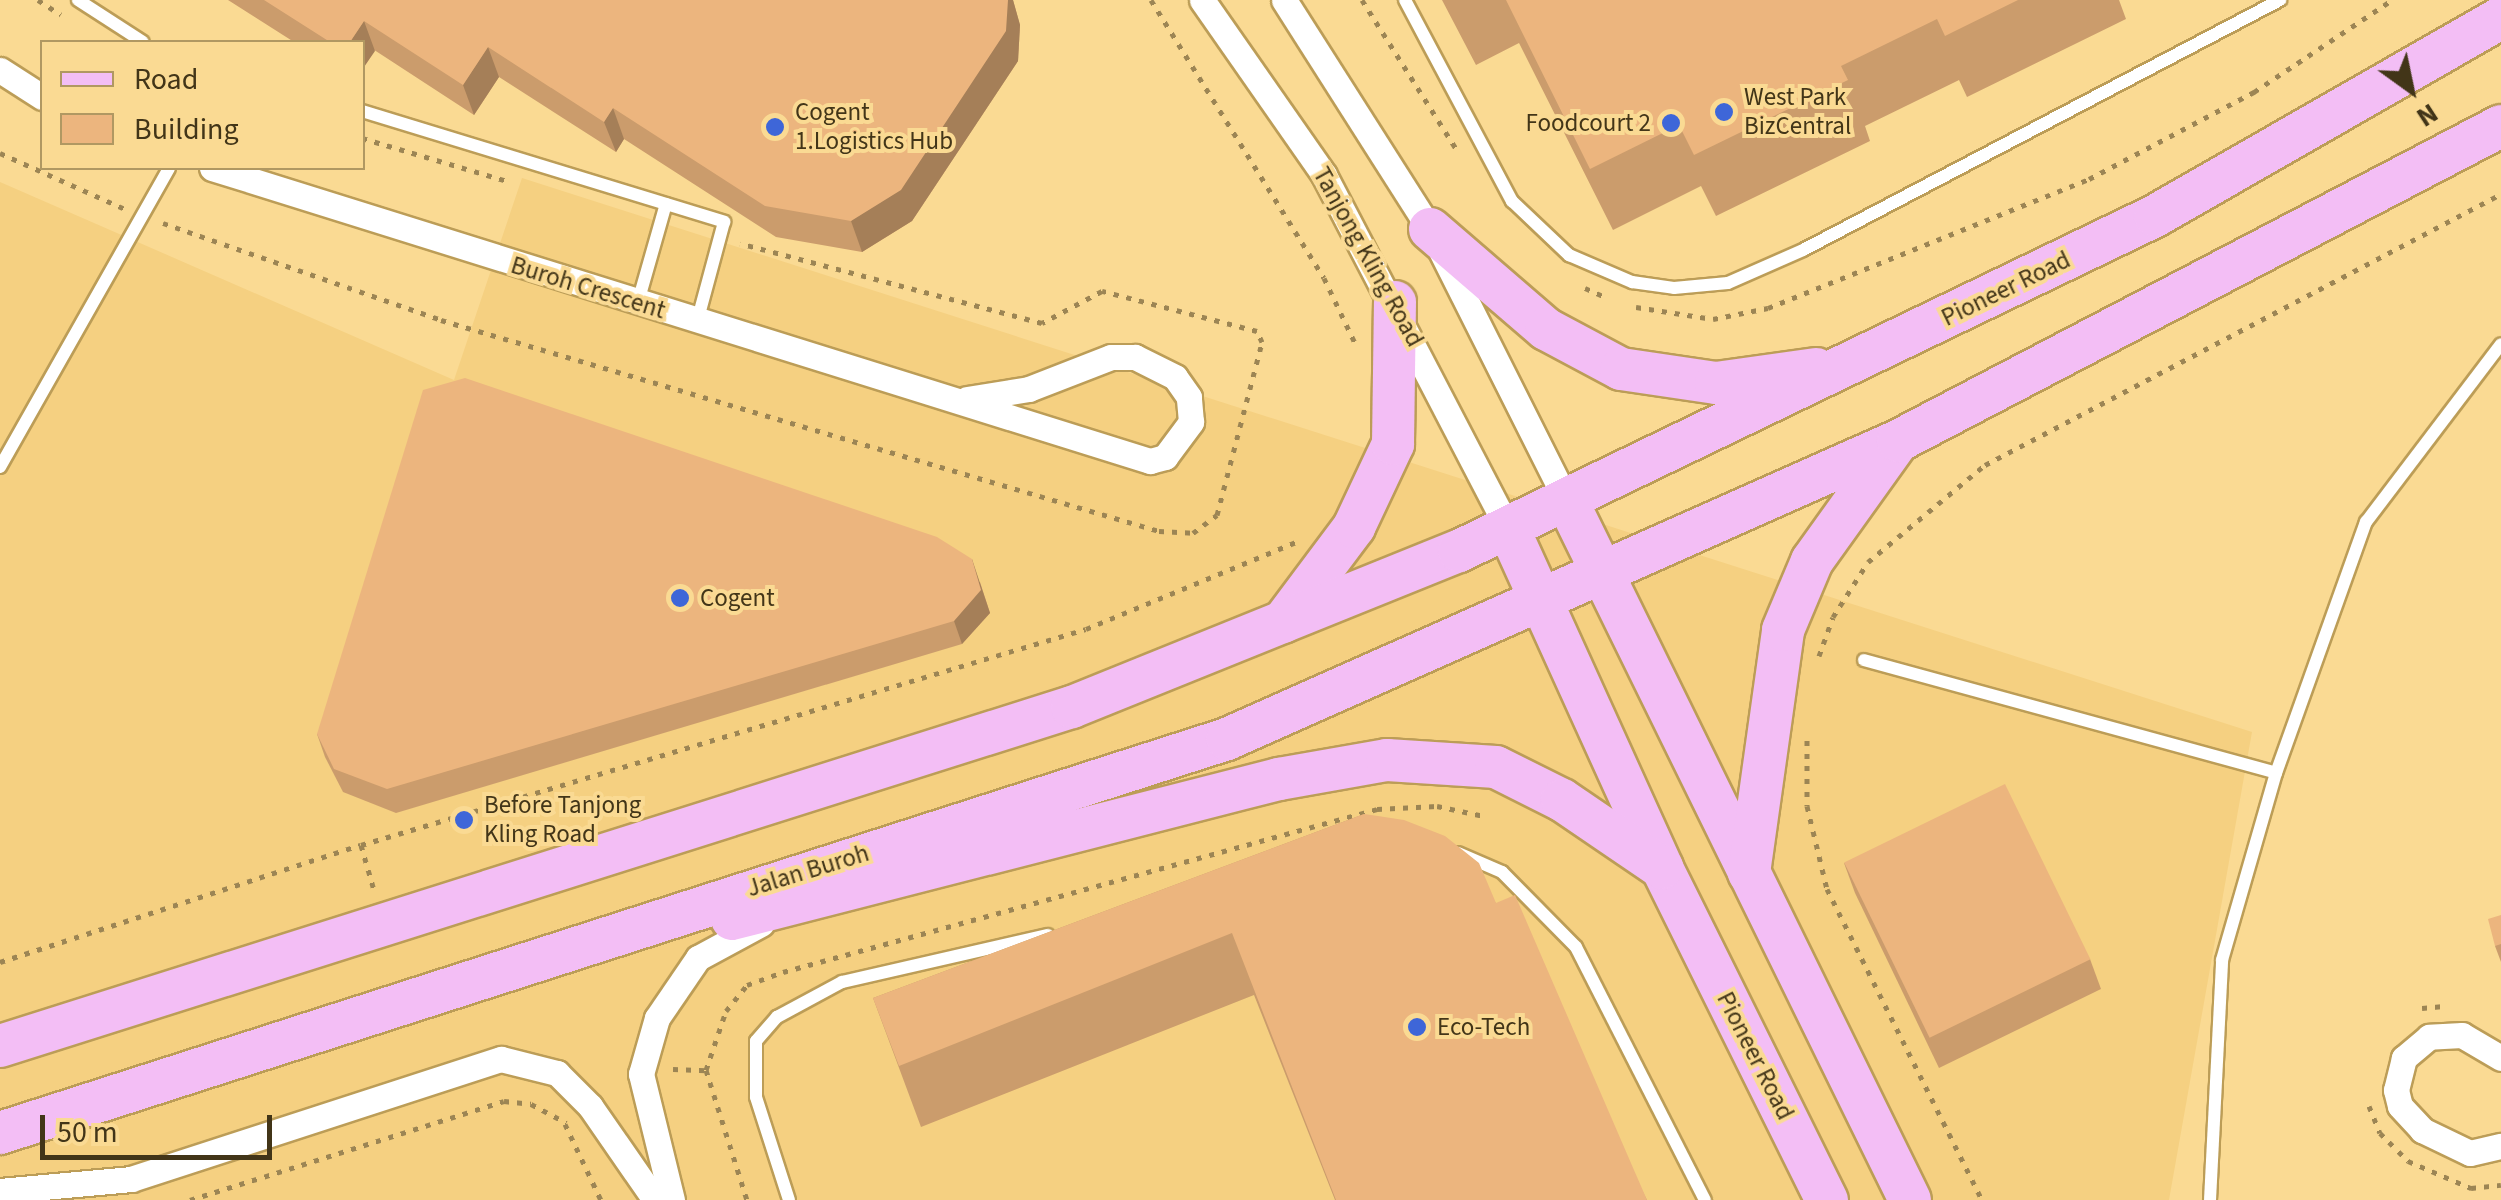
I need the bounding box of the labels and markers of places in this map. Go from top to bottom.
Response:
place label: West Park BizCentral [1744,83,1851,142]
place label: Cogent 1.Logistics Hub [795,98,953,157]
marker: West Park BizCentral [1713,101,1735,123]
place label: Foodcourt 2 [1525,108,1651,138]
marker: Foodcourt 2 [1660,112,1682,134]
marker: Cogent 1.Logistics Hub [764,116,786,138]
place label: Cogent [700,583,775,613]
marker: Cogent [669,587,691,609]
place label: Before Tanjong Kling Road [484,791,641,850]
marker: Before Tanjong Kling Road [453,809,475,831]
place label: Eco-Tech [1437,1012,1530,1042]
marker: Eco-Tech [1406,1016,1428,1038]

